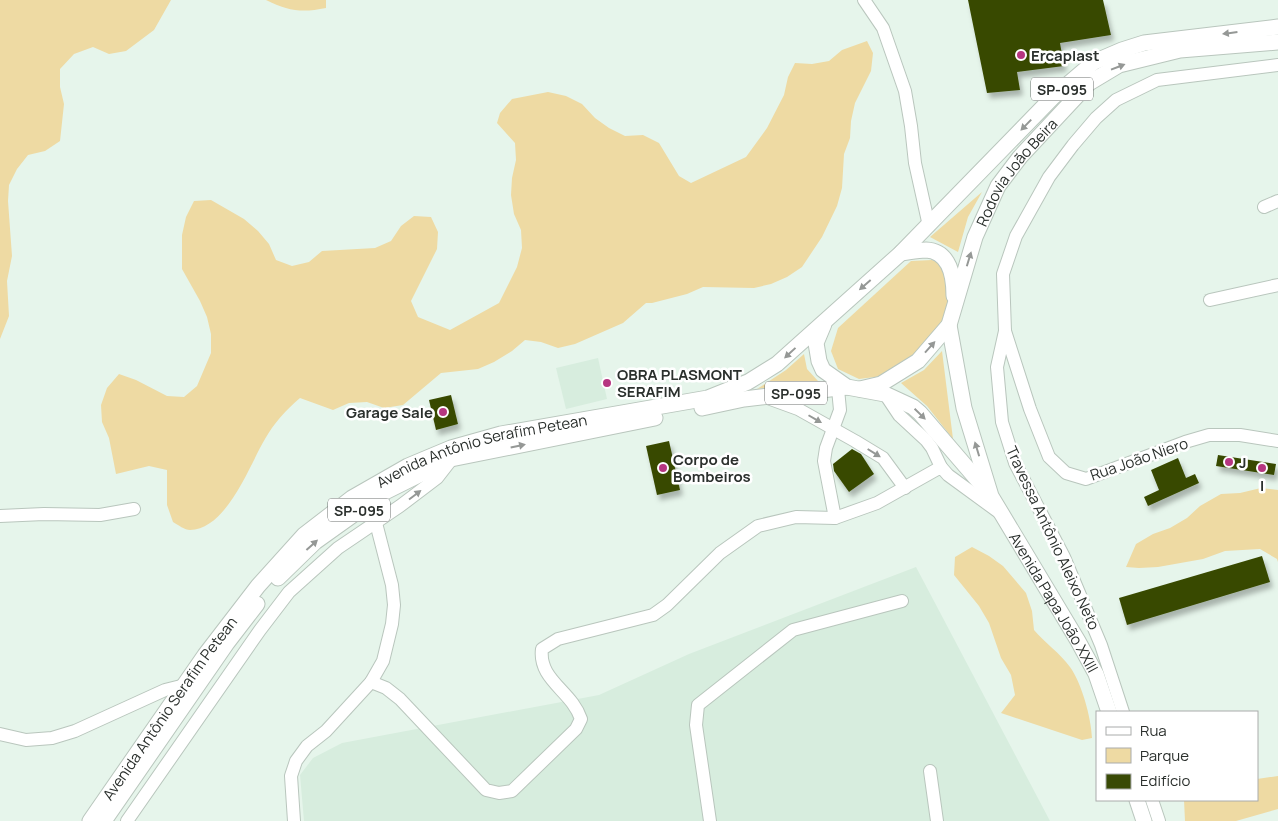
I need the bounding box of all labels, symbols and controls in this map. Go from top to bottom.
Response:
one-way arrow [1221,29,1237,37]
place label: Ercaplast [1031,45,1099,66]
marker: Ercaplast [1015,49,1027,61]
one-way arrow [1111,63,1126,71]
road number: SP-095 [1031,78,1093,100]
street label: Rodovia João Beira [971,113,1062,230]
one-way arrow [1020,118,1032,130]
one-way arrow [965,251,973,266]
one-way arrow [859,279,871,291]
one-way arrow [925,341,936,354]
one-way arrow [784,347,796,359]
place label: OBRA PLASMONT SERAFIM [617,364,742,402]
marker: OBRA PLASMONT SERAFIM [601,377,613,389]
road number: SP-095 [765,382,827,404]
place label: Garage Sale [346,402,433,423]
marker: Garage Sale [437,406,449,418]
one-way arrow [914,408,926,420]
street label: Avenida Antônio Serafim Petean [372,409,589,492]
one-way arrow [808,415,823,423]
street label: Rua João Niero [1087,432,1191,486]
one-way arrow [510,442,525,450]
one-way arrow [972,442,980,457]
street label: Travessa Antônio Aleixo Neto [1001,443,1105,633]
one-way arrow [868,448,881,457]
place label: Corpo de Bombeiros [673,449,751,487]
place label: J [1239,452,1247,473]
marker: J [1223,456,1235,468]
marker: Corpo de Bombeiros [657,462,669,474]
marker: I [1256,462,1268,474]
place label: I [1260,475,1264,496]
one-way arrow [408,489,421,500]
road number: SP-095 [328,498,390,522]
street label: Avenida Papa João XXIII [1005,528,1104,676]
one-way arrow [305,540,318,551]
street label: Avenida Antônio Serafim Petean [97,612,242,804]
legend [1096,711,1258,801]
text: Rua [1140,720,1167,741]
text: Parque [1140,745,1189,766]
text: Edifício [1140,770,1191,791]

